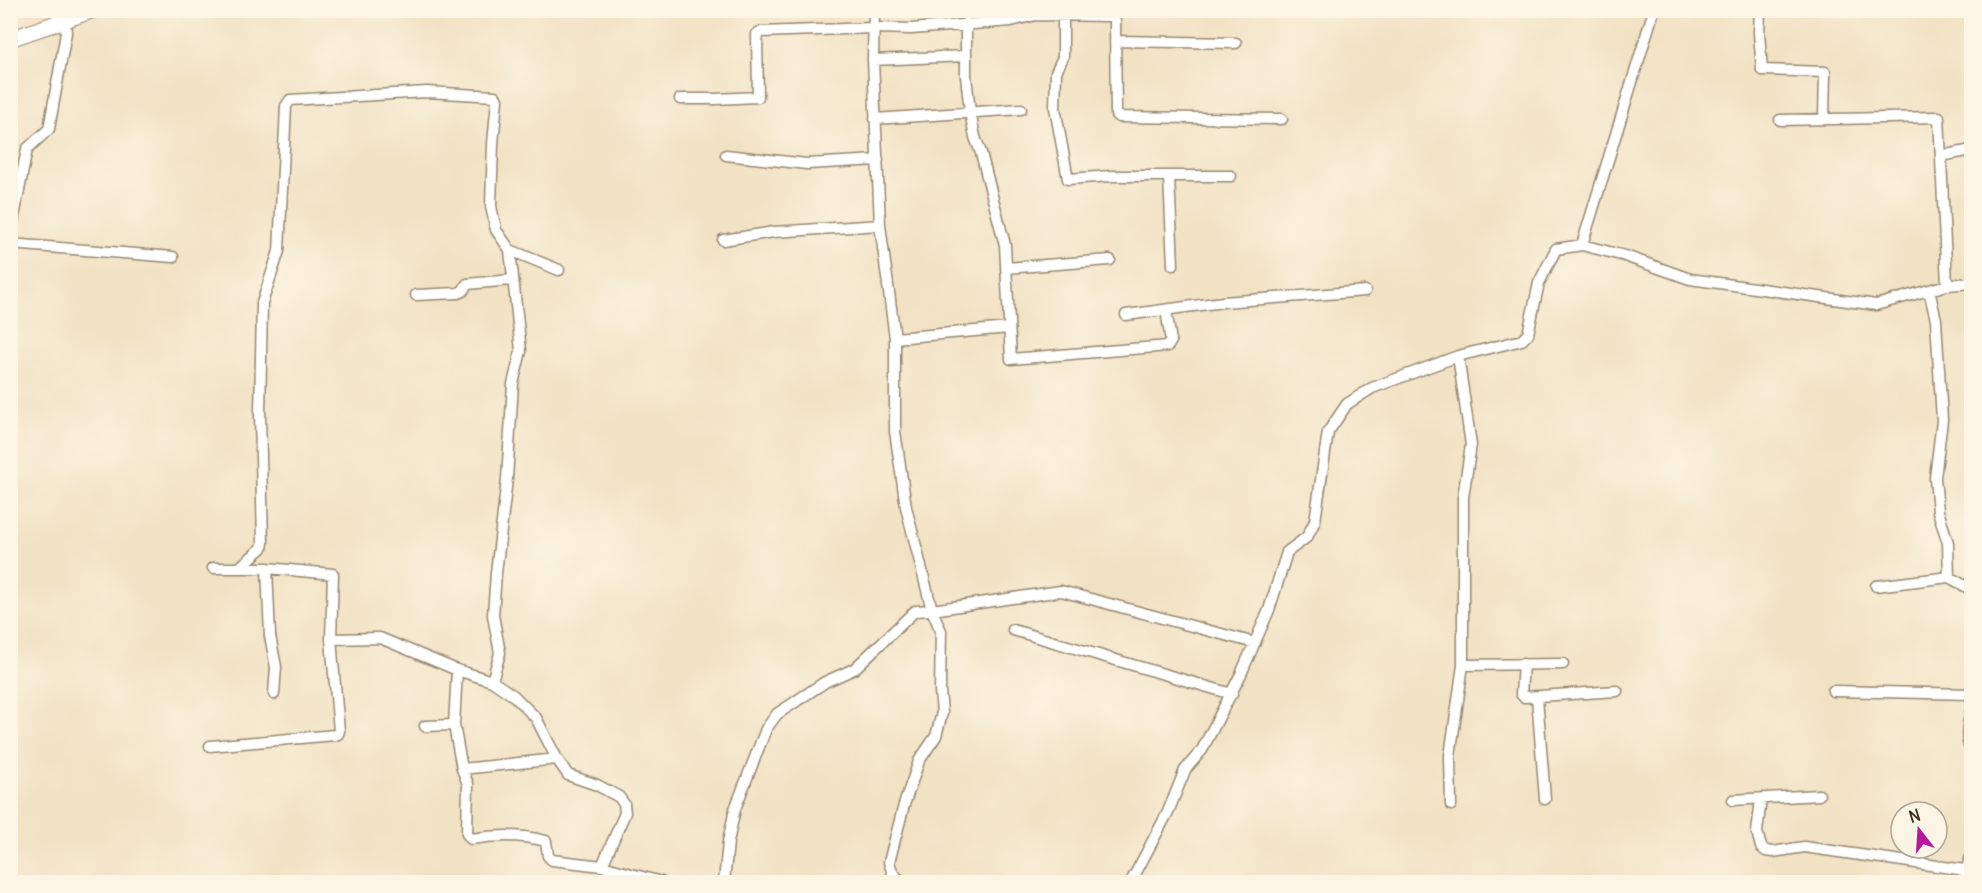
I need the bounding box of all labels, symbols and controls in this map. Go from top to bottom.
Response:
north arrow [1889,800,1949,860]
text: N [1906,804,1923,827]

